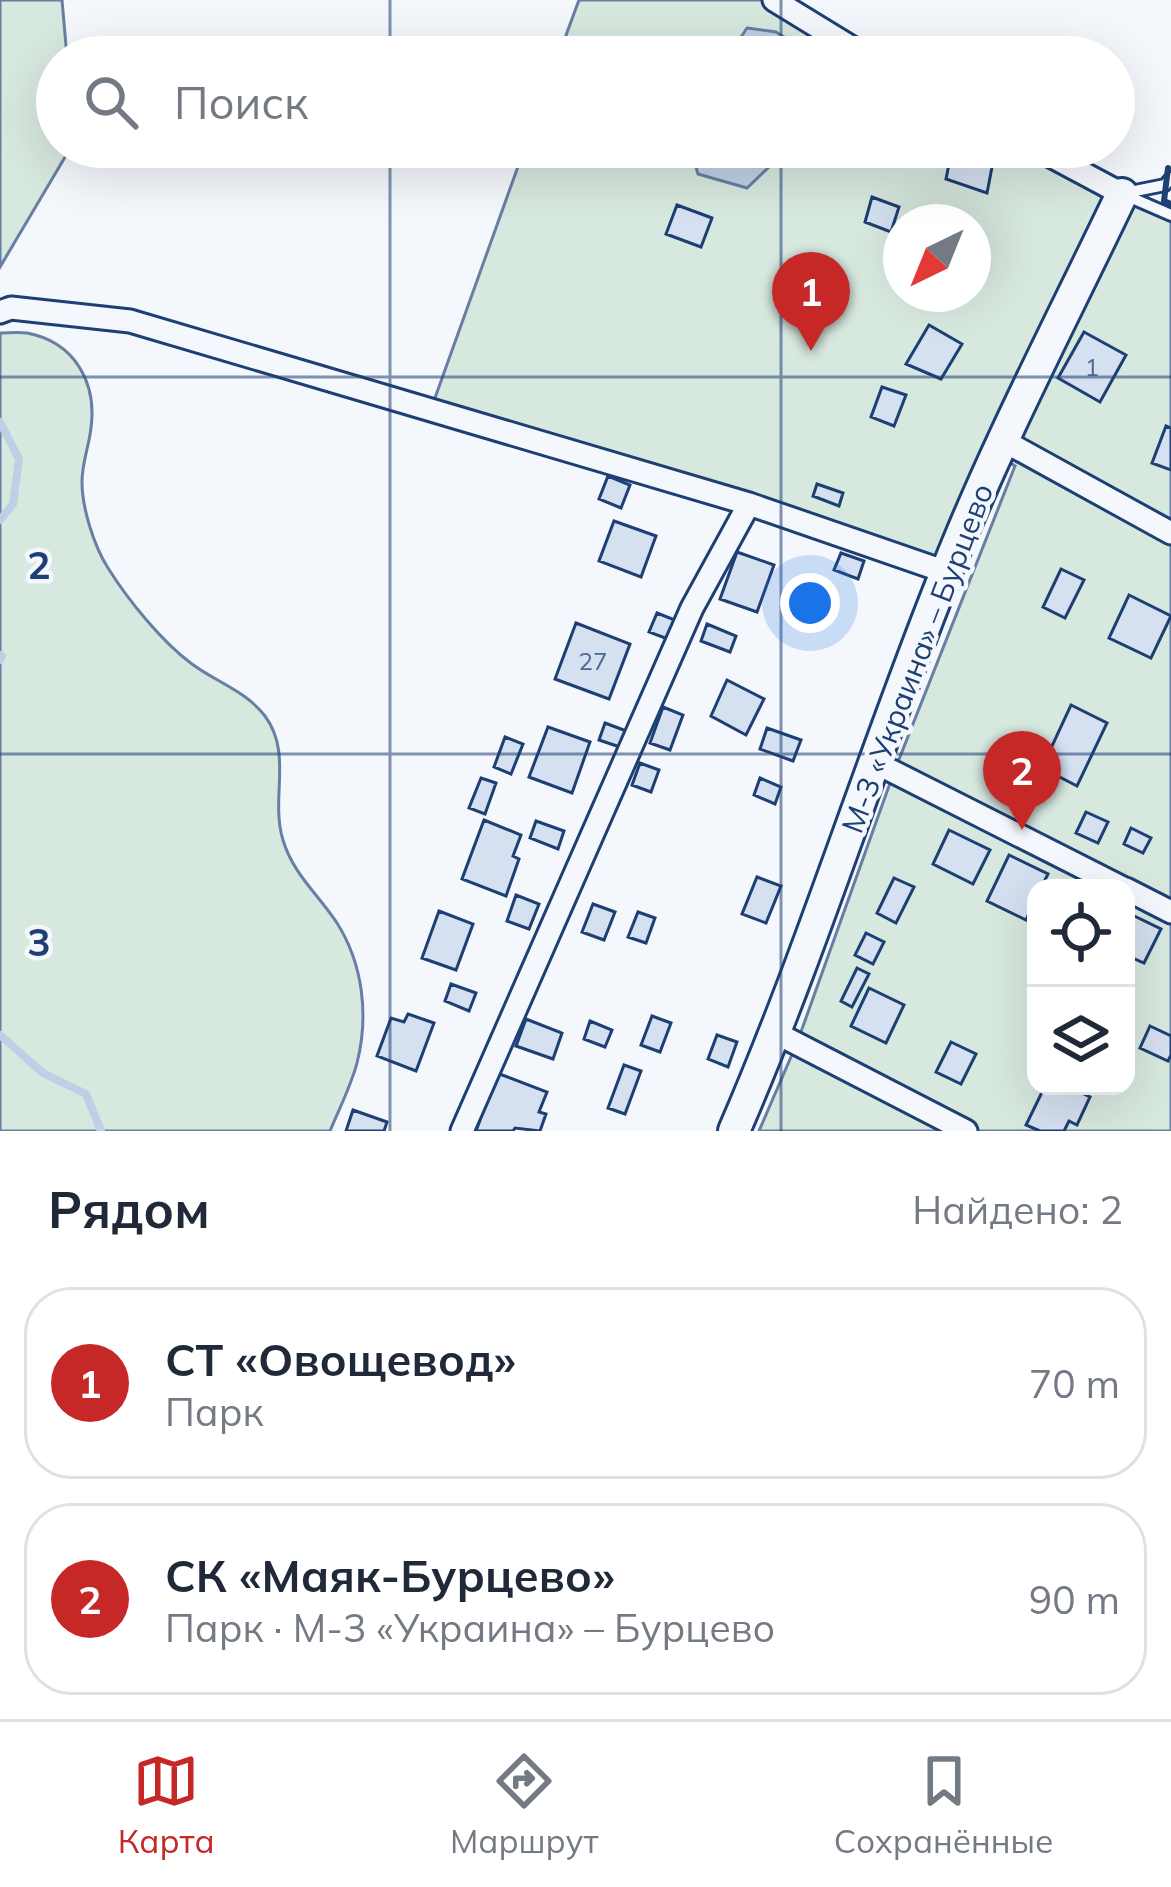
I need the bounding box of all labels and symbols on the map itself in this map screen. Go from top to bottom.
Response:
north arrow [883,204,991,312]
pin: 1 [772,252,850,351]
house number: 1 [1085,352,1099,382]
street label: М-3 «Украина» – Бурцево [833,478,1001,838]
text: 2 [27,540,51,589]
your location [780,573,840,633]
house number: 27 [579,646,607,676]
pin: 2 [983,731,1061,830]
text: 3 [27,917,51,966]

